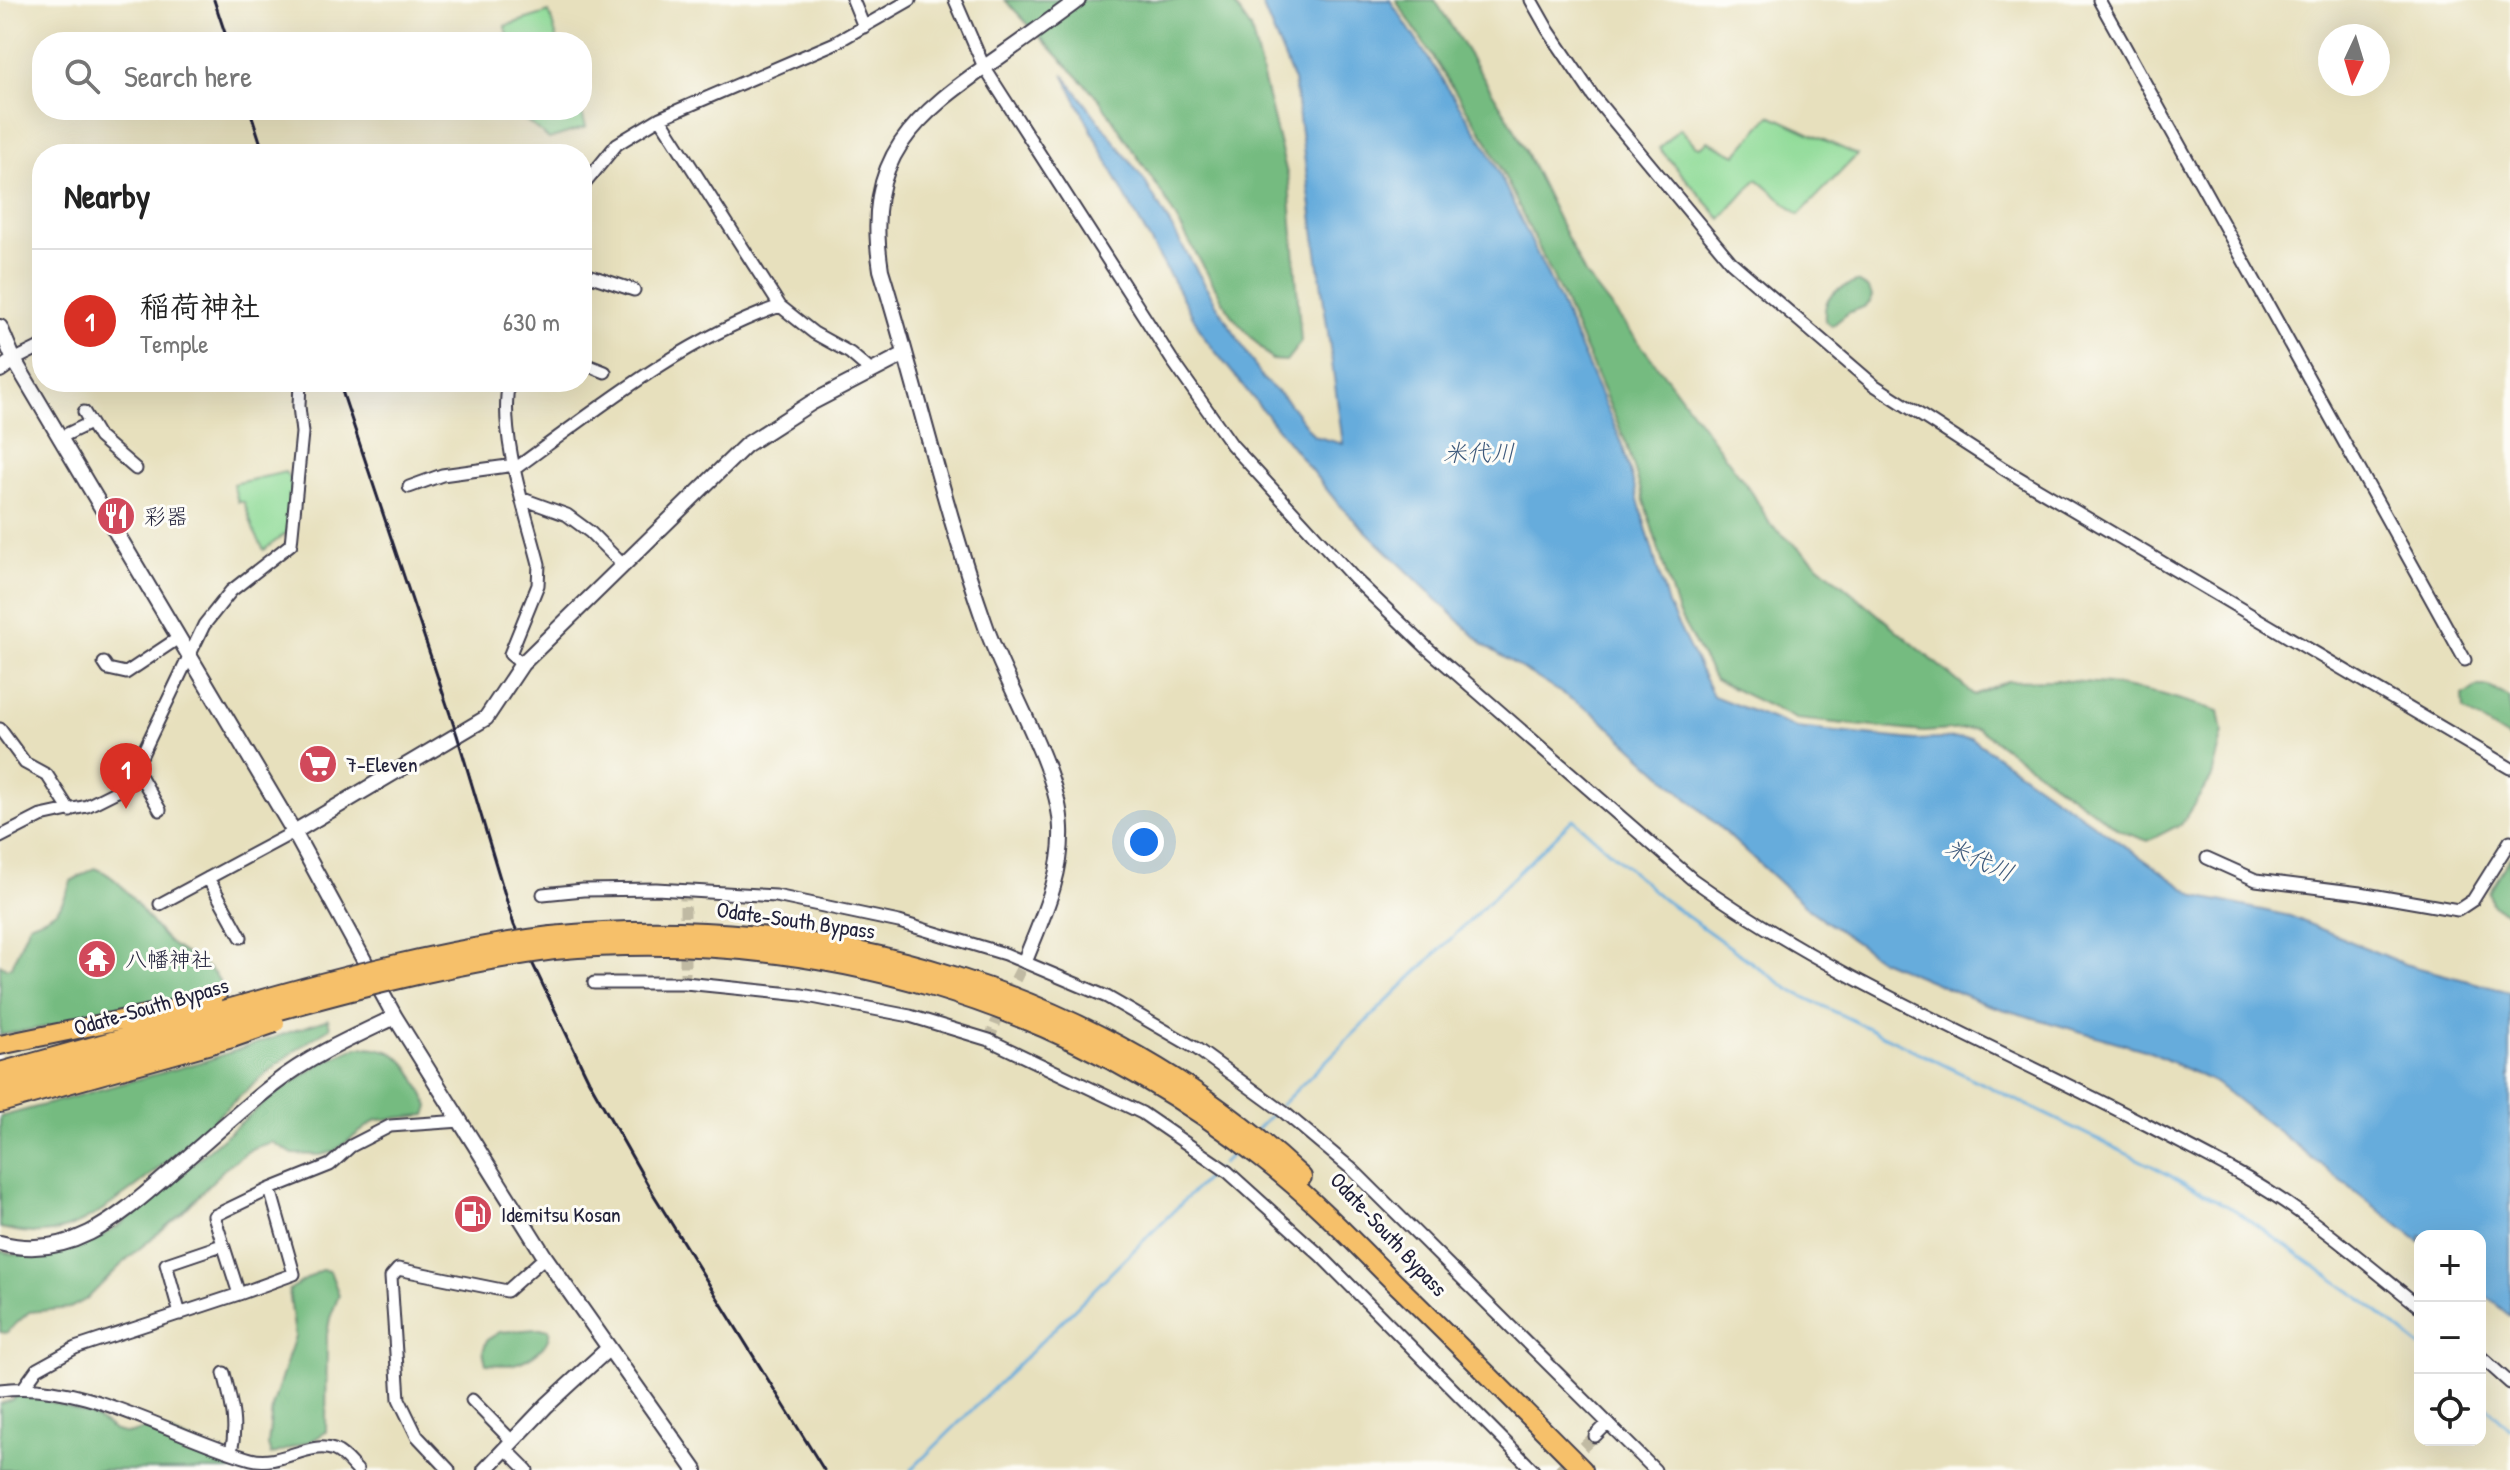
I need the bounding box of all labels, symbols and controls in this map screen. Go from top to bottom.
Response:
north arrow [2318,24,2390,96]
search box [32,32,592,120]
icon: search [60,54,104,98]
text: Search here [124,56,252,96]
text: Nearby [64,173,150,219]
text: 稲荷神社 [140,286,260,326]
text: 1 [85,304,95,339]
text: 630 m [503,304,560,339]
text: Temple [140,326,209,361]
water label: 米代川 [1443,436,1515,468]
restaurant icon: 彩器 [95,495,137,537]
place label: 彩器 [144,501,188,531]
pin: 1 [100,743,152,809]
supermarket icon: 7-Eleven [297,743,339,785]
place label: 7-Eleven [346,749,418,779]
your location [1124,822,1164,862]
water label: 米代川 [1941,830,2019,888]
street label: Odate-South Bypass [715,894,877,946]
temple icon: 八幡神社 [76,938,118,980]
place label: 八幡神社 [125,944,213,974]
street label: Odate-South Bypass [70,970,232,1042]
street label: Odate-South Bypass [1324,1165,1454,1303]
fuel station icon: Idemitsu Kosan [452,1193,494,1235]
place label: Idemitsu Kosan [501,1199,621,1229]
map controls [2414,1230,2486,1446]
button: + [2414,1230,2486,1302]
button: − [2414,1302,2486,1374]
button: locate [2414,1374,2486,1446]

